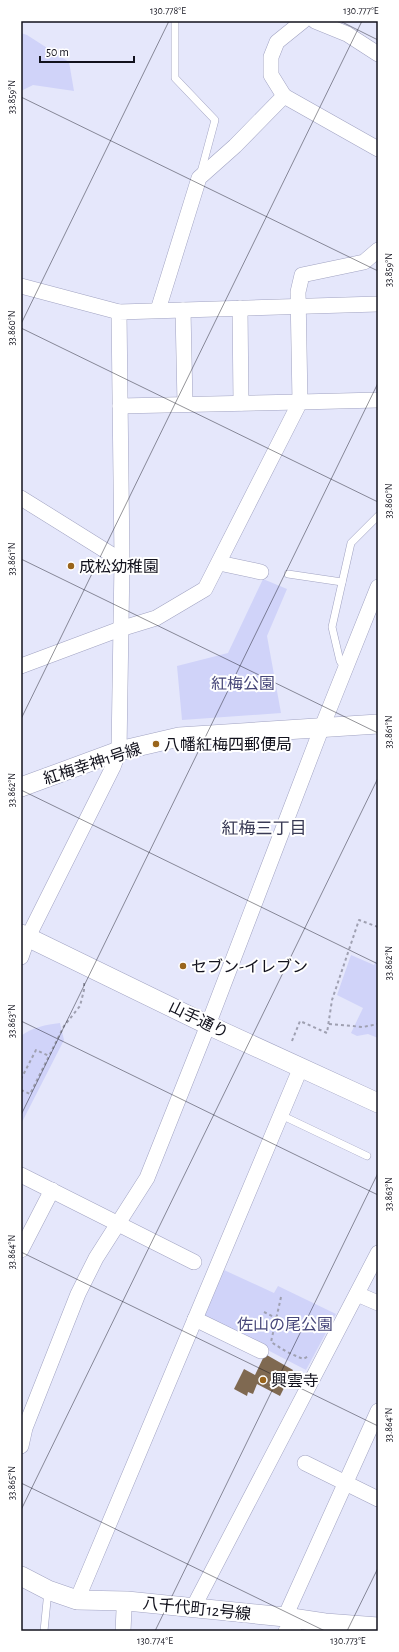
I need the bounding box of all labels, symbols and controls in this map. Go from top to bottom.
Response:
text: 130.778°E [150,6,186,16]
text: 130.777°E [343,6,379,16]
scale bar [40,38,134,64]
text: 50 m [46,46,69,58]
text: 33.859°N [7,80,17,114]
text: 33.859°N [384,253,394,287]
text: 33.860°N [7,310,17,346]
text: 33.860°N [384,483,394,519]
text: 33.861°N [7,542,17,576]
place label: 成松幼稚園 [79,558,159,575]
marker: 成松幼稚園 [66,561,76,571]
park label: 紅梅公園 [211,675,275,692]
text: 33.861°N [384,715,394,749]
place label: 八幡紅梅四郵便局 [164,736,292,753]
marker: 八幡紅梅四郵便局 [151,739,161,749]
street label: 紅梅幸神1号線 [41,740,143,787]
text: 33.862°N [7,773,17,807]
district label: 紅梅三丁目 [222,819,307,837]
text: 33.862°N [384,946,394,980]
place label: セブン-イレブン [191,958,308,975]
marker: セブン-イレブン [178,961,188,971]
street label: 山手通り [166,998,231,1041]
text: 33.863°N [7,1004,17,1038]
text: 33.863°N [384,1177,394,1211]
text: 33.864°N [7,1235,17,1269]
park label: 佐山の尾公園 [237,1316,333,1333]
place label: 興雲寺 [271,1372,319,1389]
marker: 興雲寺 [258,1375,268,1385]
text: 33.864°N [384,1408,394,1442]
text: 33.865°N [7,1466,17,1500]
street label: 八千代町12号線 [142,1594,252,1623]
text: 130.774°E [137,1636,173,1646]
text: 130.773°E [330,1636,366,1646]

